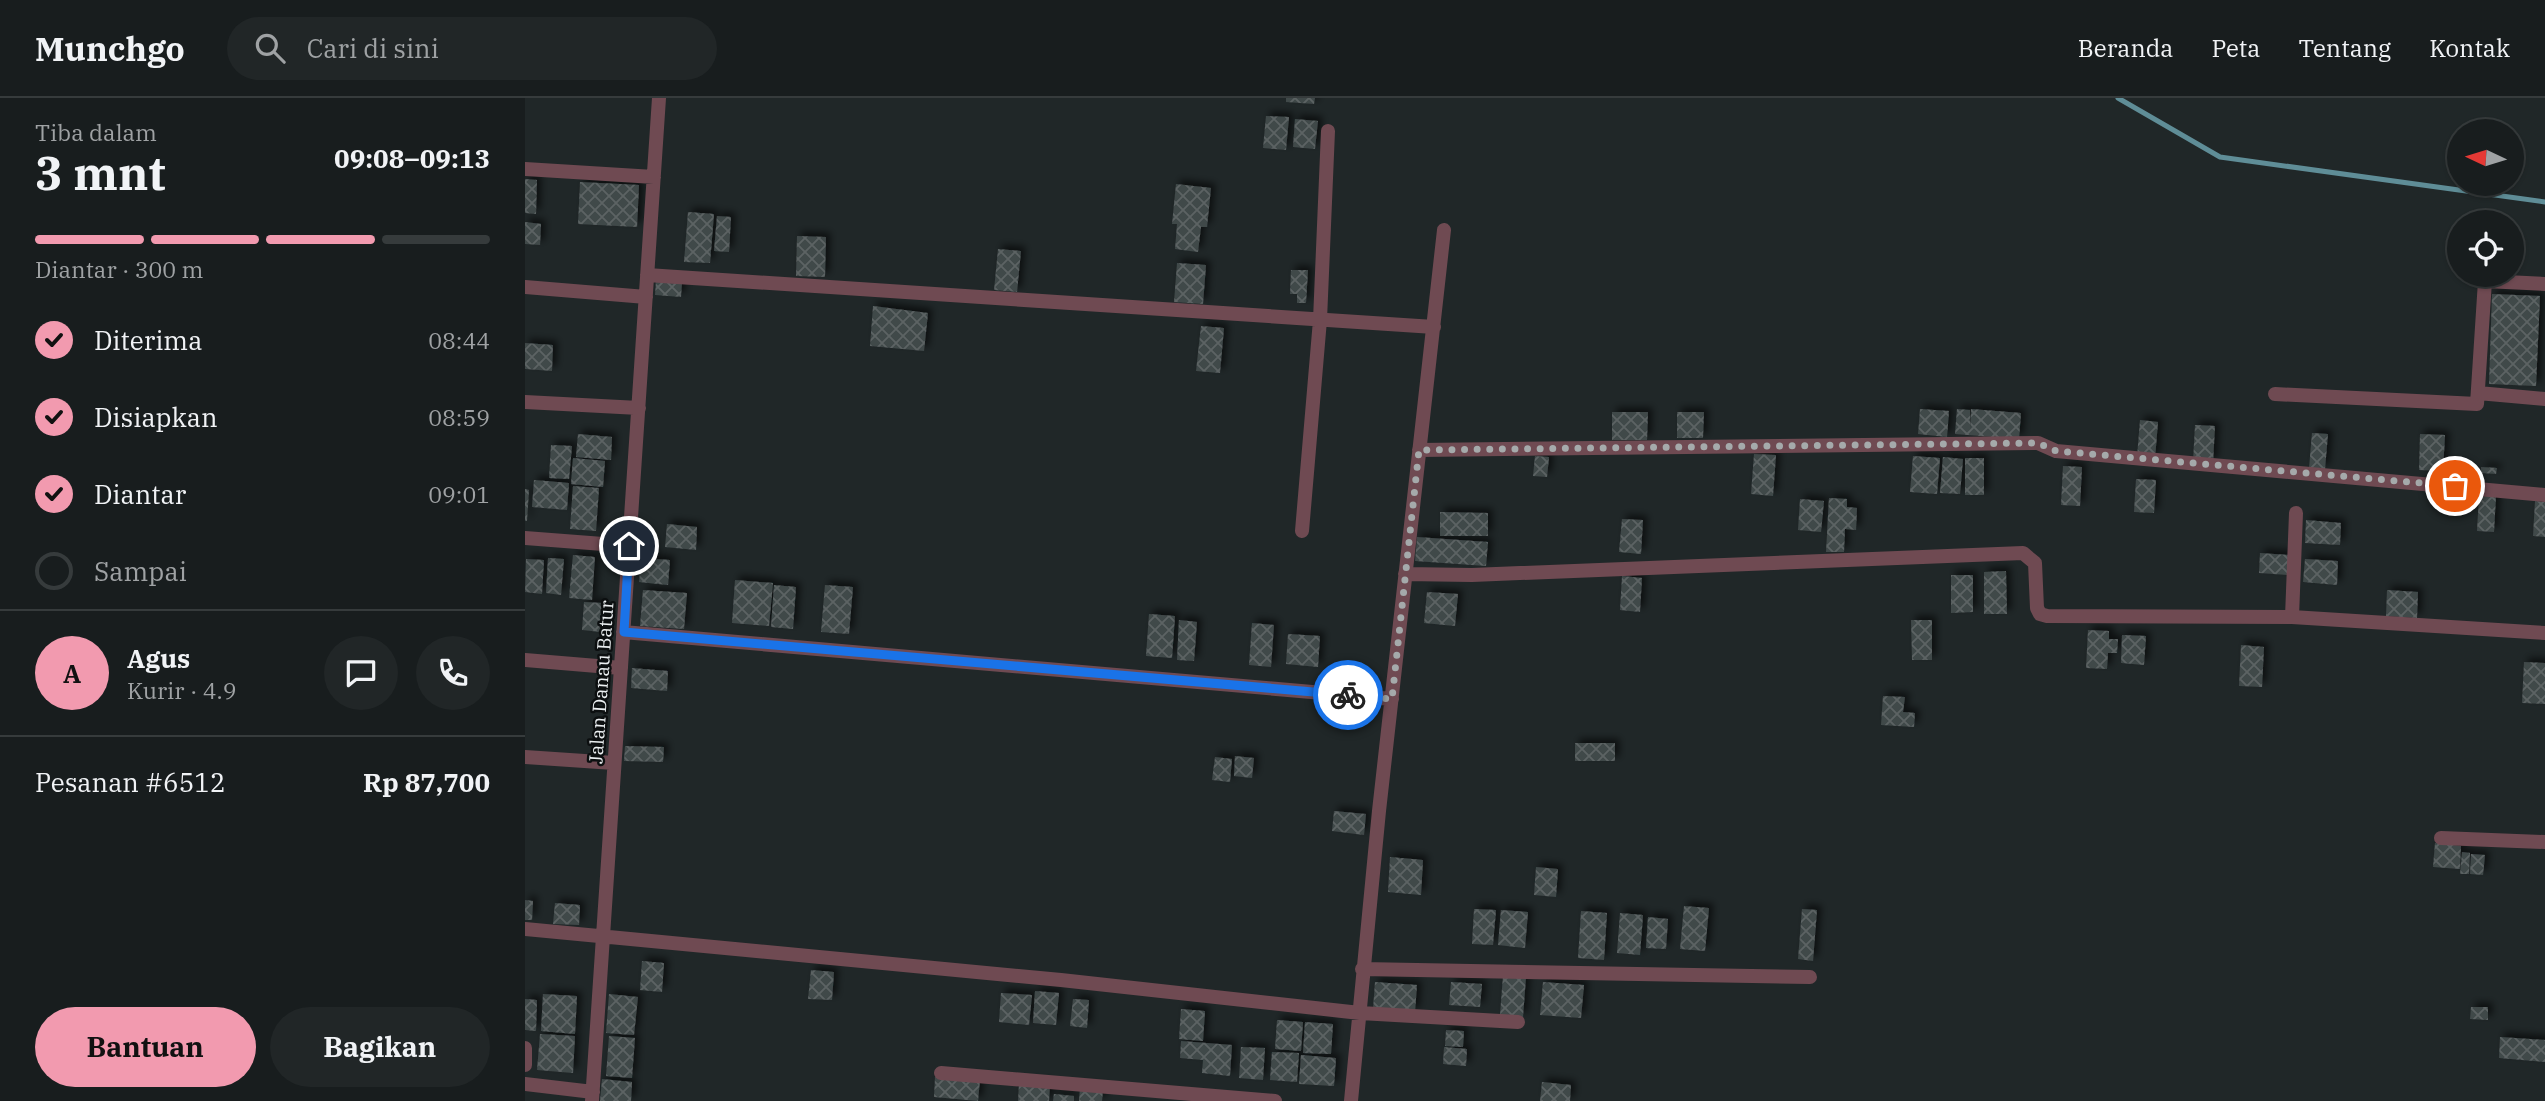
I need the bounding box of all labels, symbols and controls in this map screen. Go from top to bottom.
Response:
search box [227,17,717,80]
text: Munchgo [35,27,185,70]
icon: search [251,29,289,67]
text: Cari di sini [307,31,439,65]
text: Beranda [2078,32,2173,64]
text: Peta [2211,32,2260,64]
text: Tentang [2298,32,2391,64]
text: Kontak [2429,32,2510,64]
text: Tiba dalam [35,117,157,147]
north arrow [2447,119,2523,196]
map controls [2447,119,2524,287]
text: 09:08–09:13 [334,141,490,175]
text: 3 mnt [35,143,166,203]
button: locate [2447,210,2524,287]
text: Diantar · 300 m [35,254,203,284]
icon: check [35,321,73,359]
text: Diterima [94,323,202,357]
text: 08:44 [428,325,490,355]
icon: check [35,398,73,436]
text: Disiapkan [94,400,218,434]
text: 08:59 [428,402,490,432]
pin [2425,456,2485,516]
icon: bag [2436,467,2474,505]
icon: check [35,475,73,513]
text: Diantar [94,477,186,511]
text: 09:01 [428,479,490,509]
pin [599,516,659,576]
icon: home [610,527,648,565]
text: Sampai [94,554,187,588]
street label: Jalan Danau Batur [583,599,619,765]
button: chat [324,636,398,710]
button: phone [416,636,490,710]
text: Agus [127,641,190,675]
text: A [63,656,81,690]
courier [1313,660,1383,730]
text: Kurir · 4.9 [127,675,236,705]
icon: bike [1329,676,1367,714]
text: Pesanan #6512 [35,765,225,799]
text: Rp 87,700 [363,765,490,799]
button: Bantuan [35,1007,256,1087]
button: Bagikan [270,1007,490,1087]

